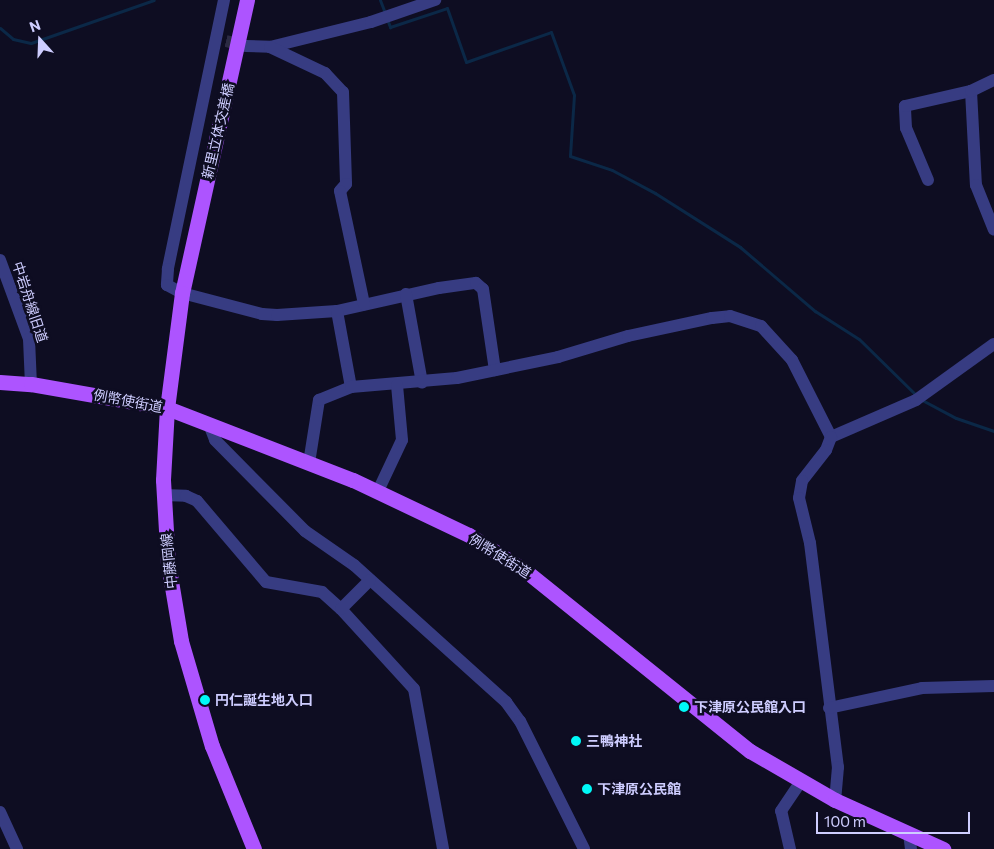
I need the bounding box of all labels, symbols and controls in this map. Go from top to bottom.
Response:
north arrow [15,15,65,65]
text: N [27,16,43,35]
street label: 新里立体交差橋 [199,81,237,181]
street label: 中岩舟線旧道 [9,259,51,345]
street label: 例幣使街道 [92,386,164,416]
street label: 例幣使街道 [466,530,534,582]
street label: 中藤岡線 [158,532,180,590]
place label: 円仁誕生地入口 [215,692,313,708]
marker: 円仁誕生地入口 [199,694,211,706]
place label: 下津原公民館入口 [694,699,806,715]
marker: 下津原公民館入口 [678,701,690,713]
place label: 三鴨神社 [586,733,642,749]
marker: 三鴨神社 [570,735,582,747]
place label: 下津原公民館 [597,781,681,797]
marker: 下津原公民館 [581,783,593,795]
scale bar [819,802,973,834]
text: 100 m [824,812,866,830]

